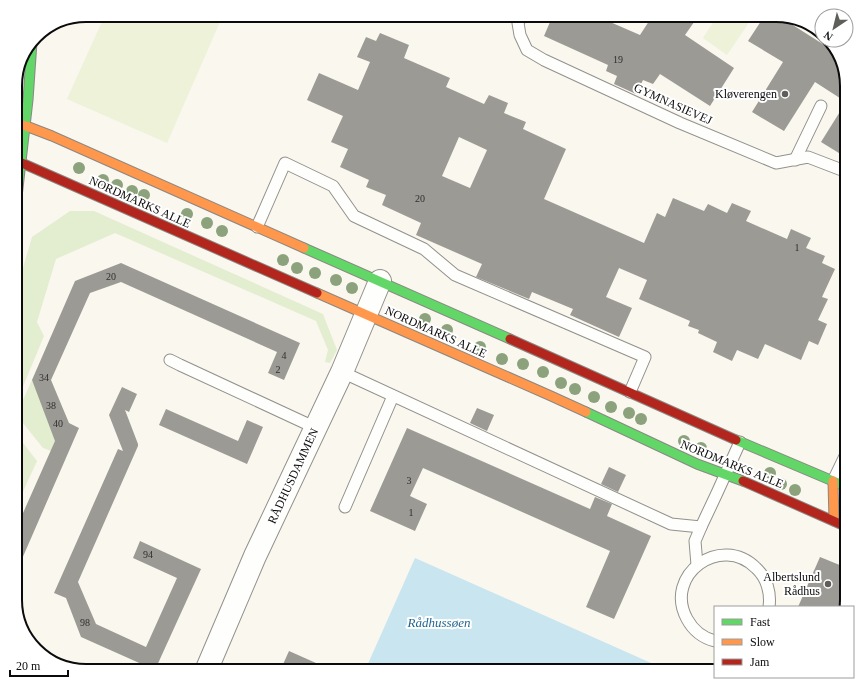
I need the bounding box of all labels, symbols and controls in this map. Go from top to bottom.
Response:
north arrow [814,8,854,48]
text: N [822,29,835,43]
house number: 19 [613,54,623,65]
street label: GYMNASIEVEJ [632,81,715,128]
place label: Kløverengen [715,87,777,101]
marker: Kløverengen [780,89,790,99]
street label: NORDMARKS ALLE [87,173,193,231]
house number: 20 [415,193,425,204]
house number: 1 [795,242,800,253]
house number: 20 [106,271,116,282]
street label: NORDMARKS ALLE [383,303,489,361]
house number: 4 [282,350,287,361]
house number: 2 [276,364,281,375]
house number: 34 [39,372,49,383]
house number: 38 [46,400,56,411]
house number: 40 [53,418,63,429]
street label: RÅDHUSDAMMEN [265,426,321,526]
street label: NORDMARKS ALLE [679,437,785,491]
house number: 3 [407,475,412,486]
house number: 1 [409,507,414,518]
house number: 94 [143,549,153,560]
place label: Albertslund Rådhus [763,570,820,598]
marker: Albertslund Rådhus [823,579,833,589]
legend [714,606,854,678]
water label: Rådhussøen [407,615,470,630]
text: Fast [750,615,771,629]
house number: 98 [80,617,90,628]
text: Slow [750,635,775,649]
scale bar [10,652,68,678]
text: Jam [750,655,770,669]
text: 20 m [16,659,41,673]

